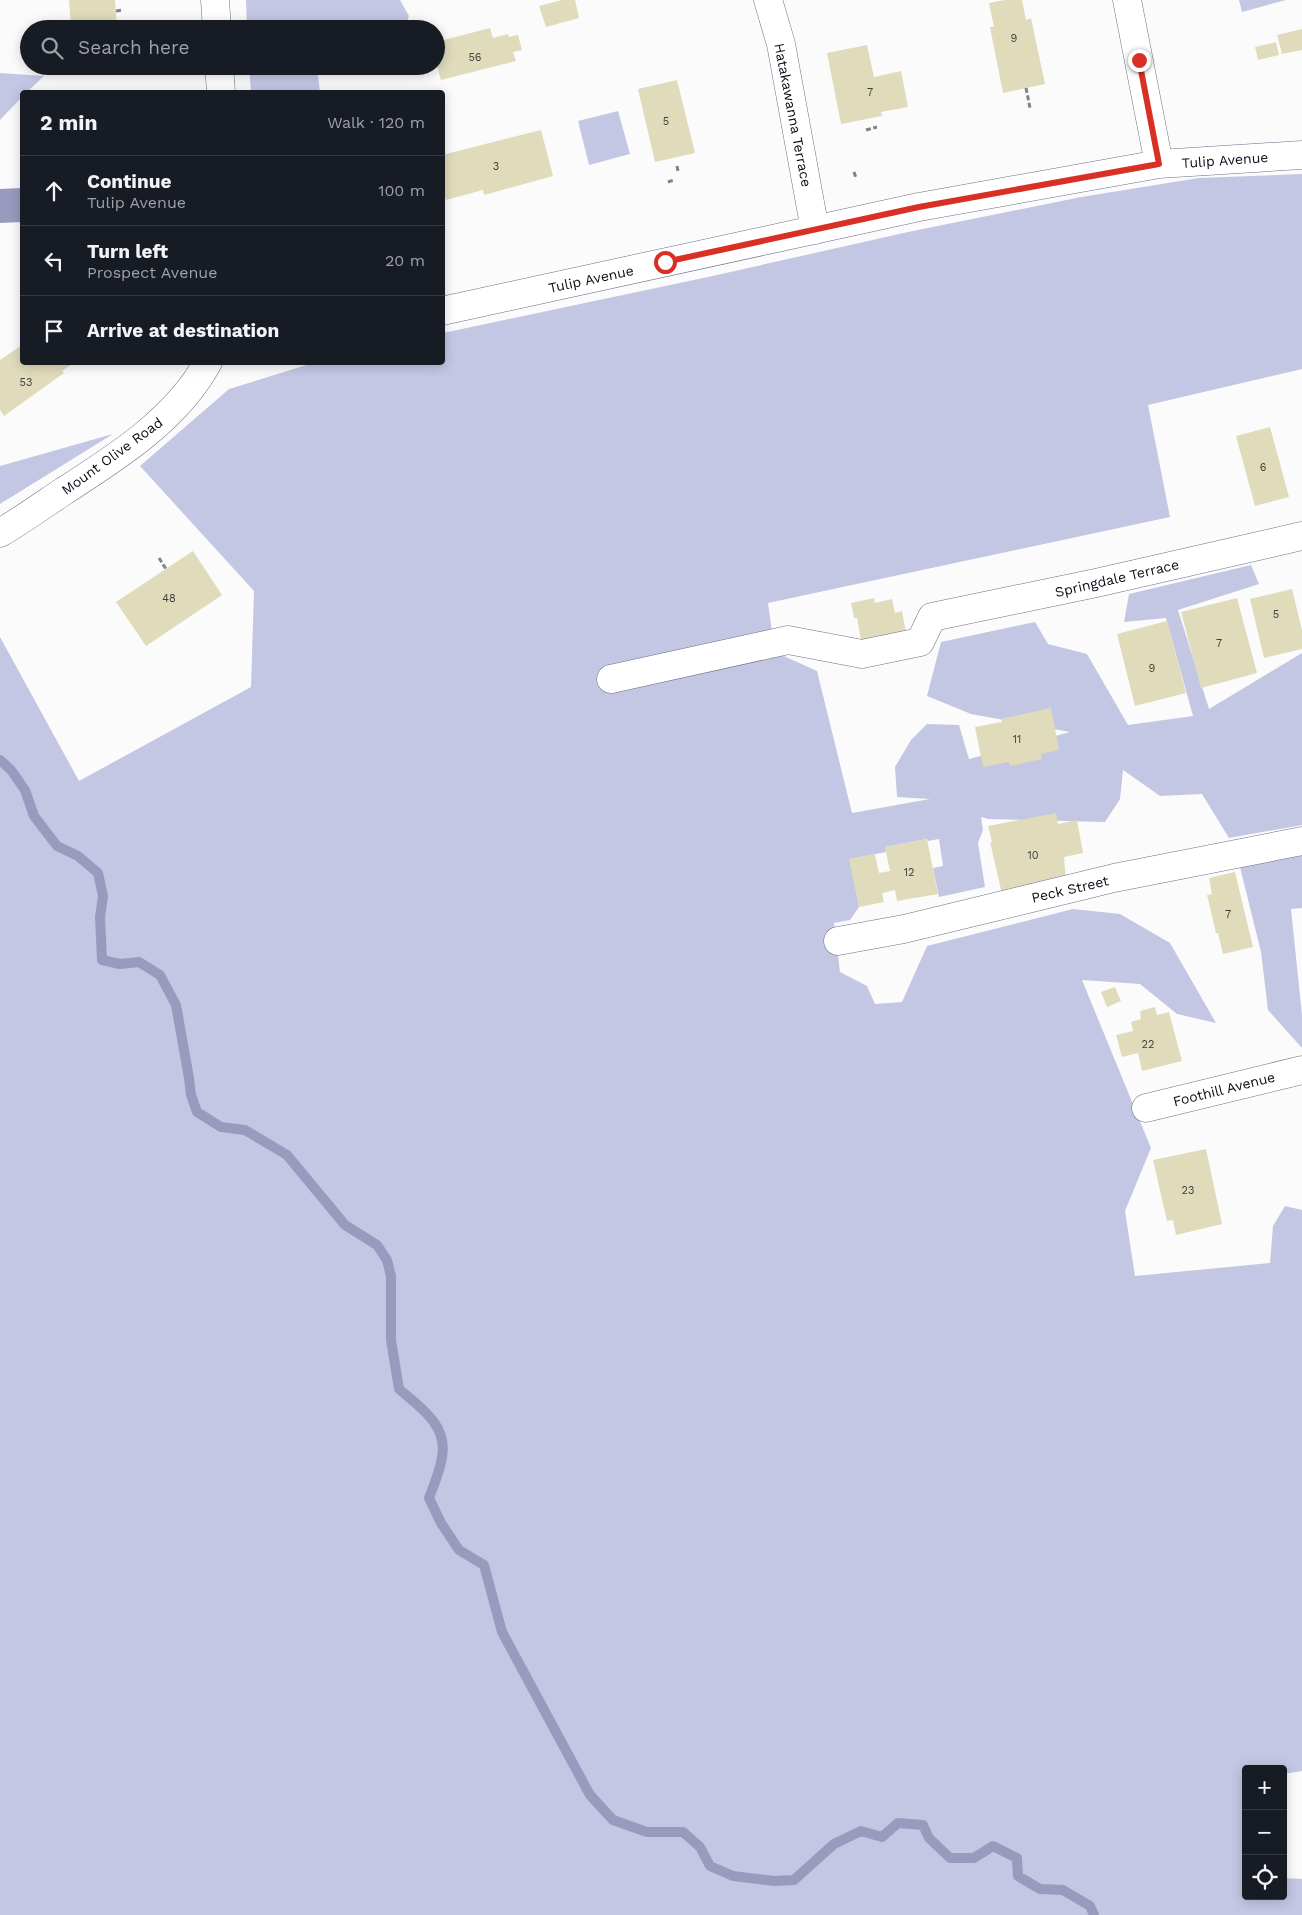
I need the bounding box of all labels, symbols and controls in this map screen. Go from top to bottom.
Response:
search box [20,20,445,75]
house number: 9 [1011,32,1018,45]
icon: search [38,34,66,62]
text: Search here [78,36,189,59]
street label: Hatakawanna Terrace [771,42,815,188]
route end [1128,49,1151,72]
house number: 56 [468,51,482,64]
house number: 7 [867,86,873,99]
text: 2 min [40,110,97,135]
text: Walk · 120 m [327,113,425,132]
house number: 5 [663,115,669,128]
street label: Tulip Avenue [1181,149,1269,171]
house number: 3 [493,160,499,173]
text: Continue [87,170,171,193]
icon: ahead [40,177,68,205]
text: 100 m [378,181,425,200]
text: Tulip Avenue [87,193,186,212]
text: Turn left [87,240,168,263]
icon: left [40,247,68,275]
text: 20 m [385,251,425,270]
route start [654,251,677,274]
street label: Tulip Avenue [547,262,635,296]
text: Prospect Avenue [87,263,217,282]
icon: arrive [40,317,68,345]
text: Arrive at destination [87,319,279,342]
house number: 53 [20,376,32,389]
street label: Mount Olive Road [58,414,166,498]
house number: 6 [1260,461,1267,474]
street label: Springdale Terrace [1053,556,1181,600]
house number: 48 [162,592,176,605]
house number: 5 [1273,608,1279,621]
house number: 7 [1216,637,1222,650]
house number: 9 [1149,662,1156,675]
house number: 11 [1013,733,1021,746]
house number: 10 [1027,849,1039,862]
house number: 12 [904,866,914,879]
street label: Peck Street [1030,872,1110,906]
house number: 7 [1225,908,1231,921]
house number: 22 [1142,1038,1154,1051]
street label: Foothill Avenue [1171,1069,1277,1109]
house number: 23 [1182,1184,1194,1197]
map controls [1242,1765,1287,1900]
button: + [1242,1765,1287,1810]
button: − [1242,1810,1287,1855]
button: locate [1242,1855,1287,1900]

